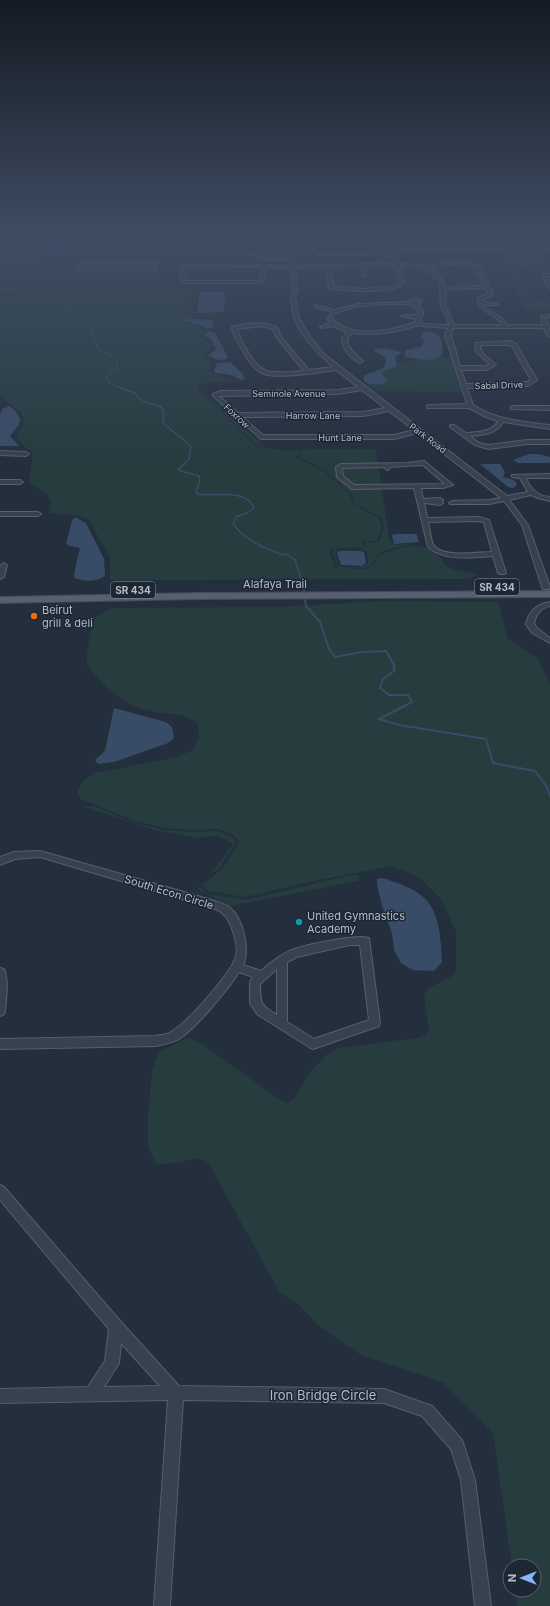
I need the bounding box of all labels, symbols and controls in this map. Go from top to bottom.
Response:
street label: Sabal Drive [475,379,523,391]
street label: Seminole Avenue [252,388,326,399]
street label: Foxrow [222,401,253,431]
street label: Harrow Lane [286,410,340,421]
street label: Park Road [407,421,449,455]
street label: Hunt Lane [318,432,362,443]
street label: Alafaya Trail [243,577,307,591]
road number: SR 434 [475,579,519,595]
road number: SR 434 [111,582,155,598]
place label: Beirut grill & deli [42,603,93,630]
marker: Beirut grill & deli [29,611,39,621]
street label: South Econ Circle [123,872,215,912]
place label: United Gymnastics Academy [307,909,405,936]
marker: United Gymnastics Academy [294,917,304,927]
street label: Iron Bridge Circle [270,1387,376,1403]
north arrow [502,1558,542,1598]
text: N [505,1574,519,1582]

